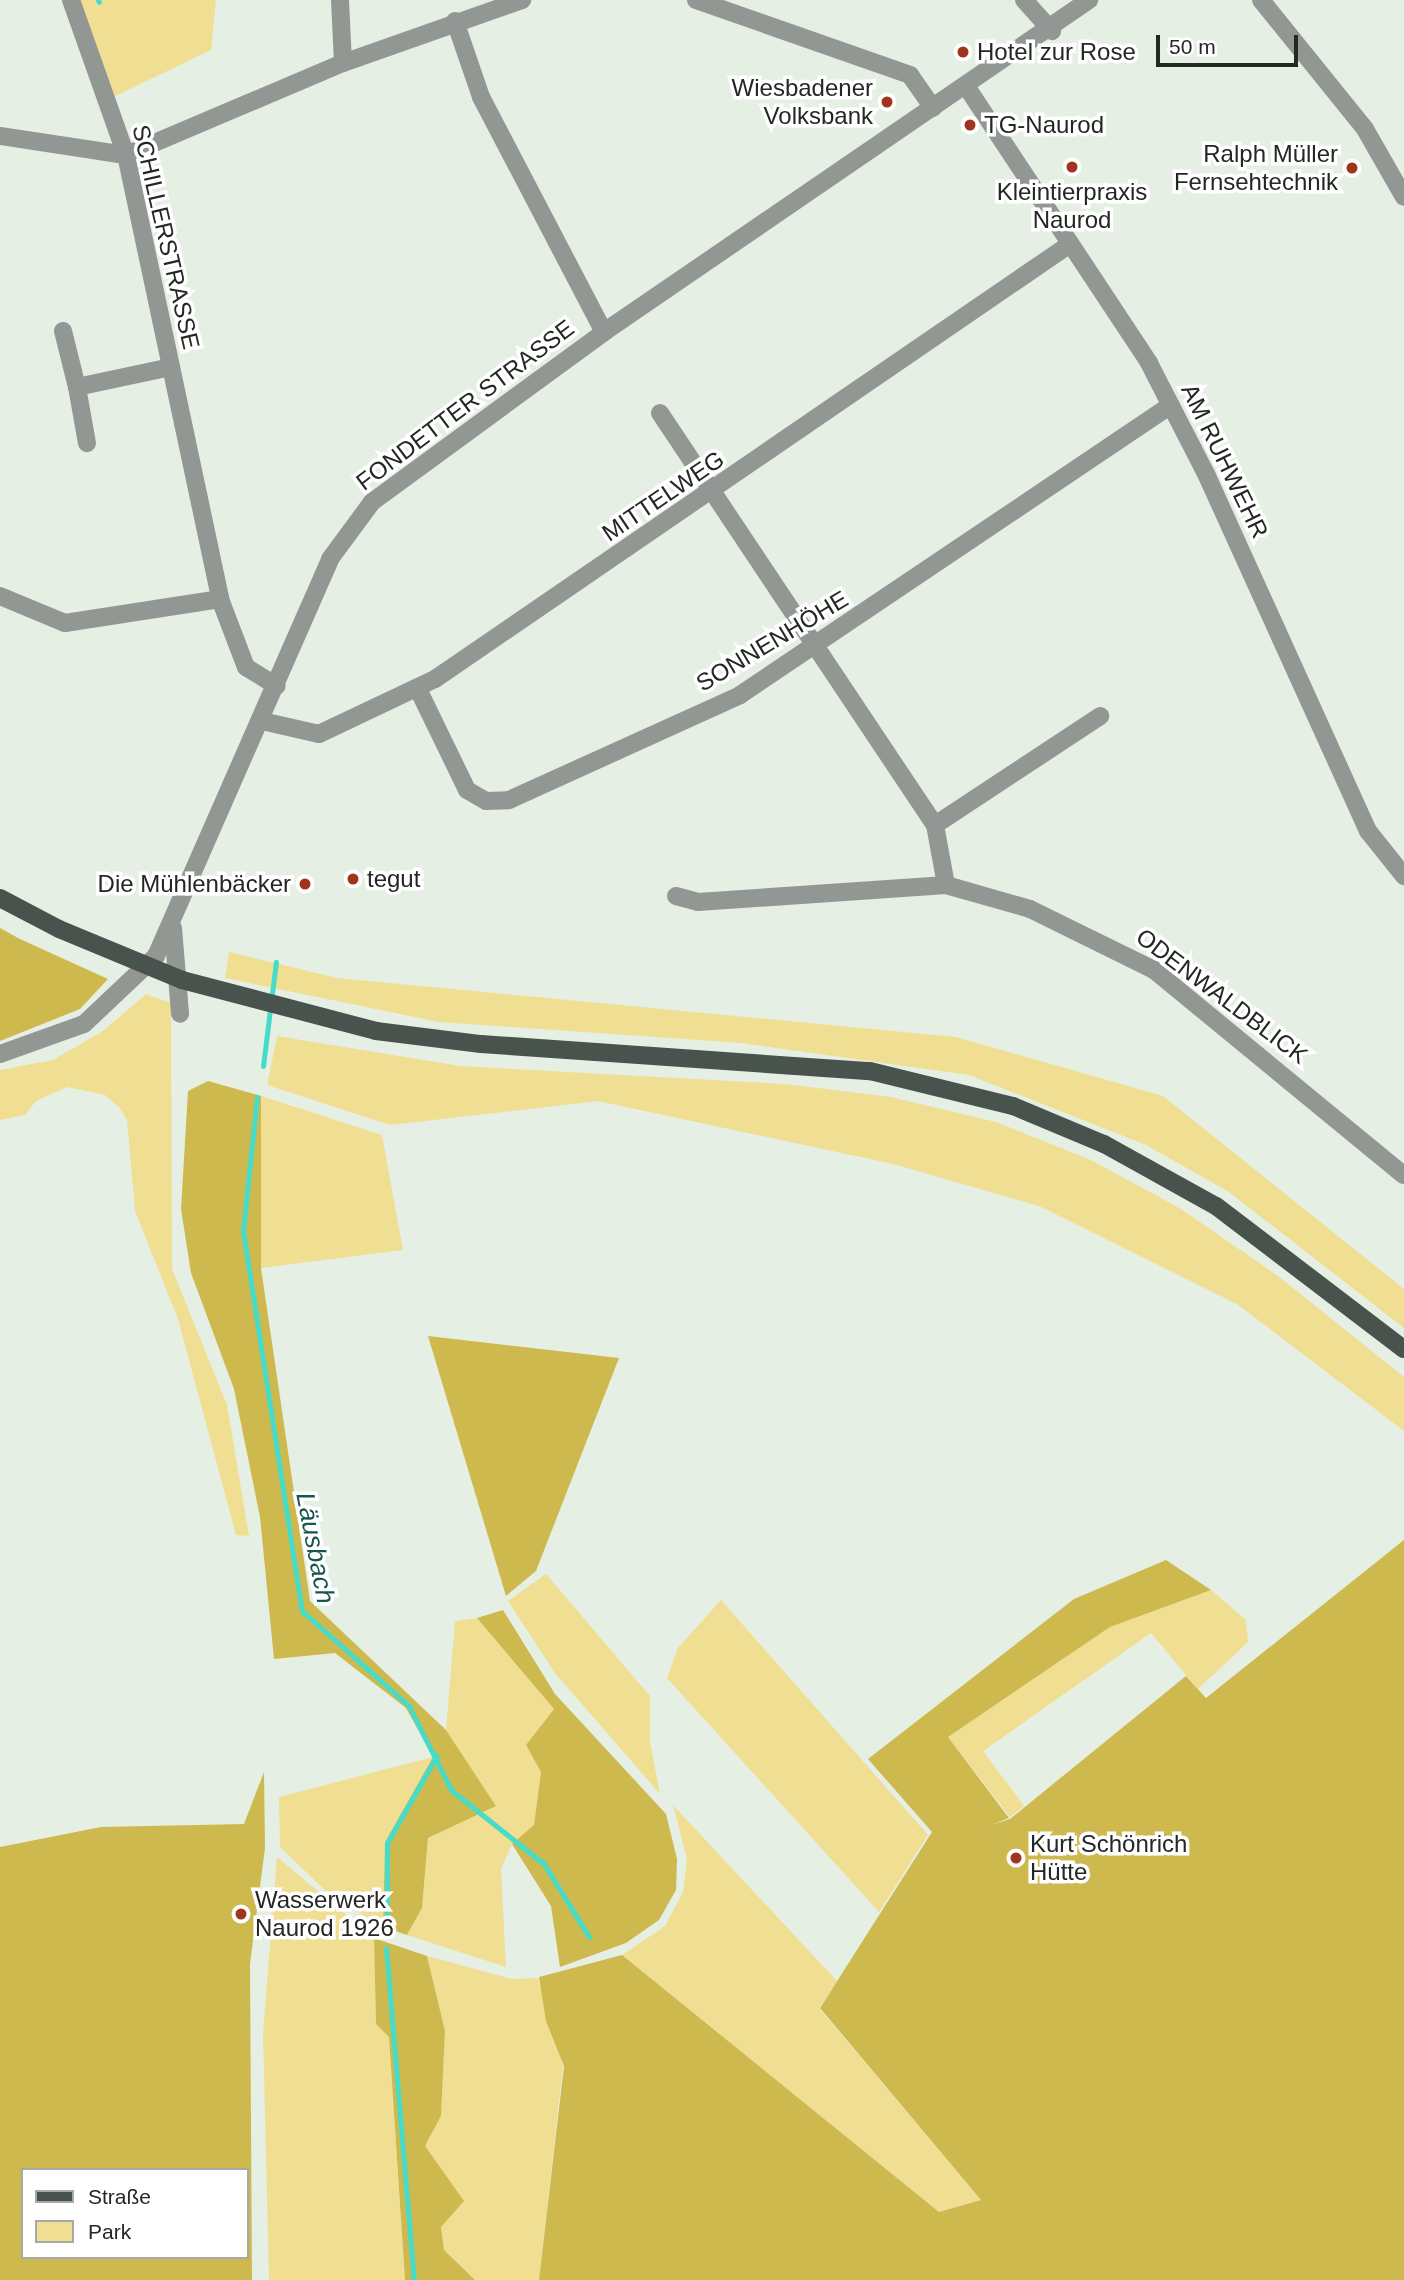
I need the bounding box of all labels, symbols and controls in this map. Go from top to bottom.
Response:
scale bar [1159,21,1301,65]
text: 50 m [1169,35,1216,58]
place label: Hotel zur Rose [977,38,1136,66]
marker: Hotel zur Rose [955,44,971,60]
place label: Wiesbadener Volksbank [732,74,873,130]
marker: Wiesbadener Volksbank [879,94,895,110]
place label: TG-Naurod [984,111,1104,139]
marker: TG-Naurod [962,117,978,133]
street label: SCHILLERSTRASSE [126,122,206,352]
place label: Ralph Müller Fernsehtechnik [1174,140,1338,196]
marker: Kleintierpraxis Naurod [1064,159,1080,175]
marker: Ralph Müller Fernsehtechnik [1344,160,1360,176]
place label: Kleintierpraxis Naurod [997,178,1147,234]
street label: FONDETTER STRASSE [350,314,580,496]
street label: AM RUHWEHR [1175,379,1275,543]
street label: MITTELWEG [597,445,729,547]
street label: SONNENHÖHE [691,584,853,698]
place label: tegut [367,865,420,893]
place label: Die Mühlenbäcker [98,870,291,898]
marker: tegut [345,871,361,887]
marker: Die Mühlenbäcker [297,876,313,892]
street label: ODENWALDBLICK [1131,922,1313,1070]
water label: Läusbach [289,1490,341,1606]
place label: Kurt Schönrich Hütte [1030,1830,1187,1886]
marker: Kurt Schönrich Hütte [1008,1850,1024,1866]
place label: Wasserwerk Naurod 1926 [255,1886,394,1942]
marker: Wasserwerk Naurod 1926 [233,1906,249,1922]
legend [21,2168,248,2259]
text: Straße [88,2185,151,2208]
text: Park [88,2220,131,2243]

